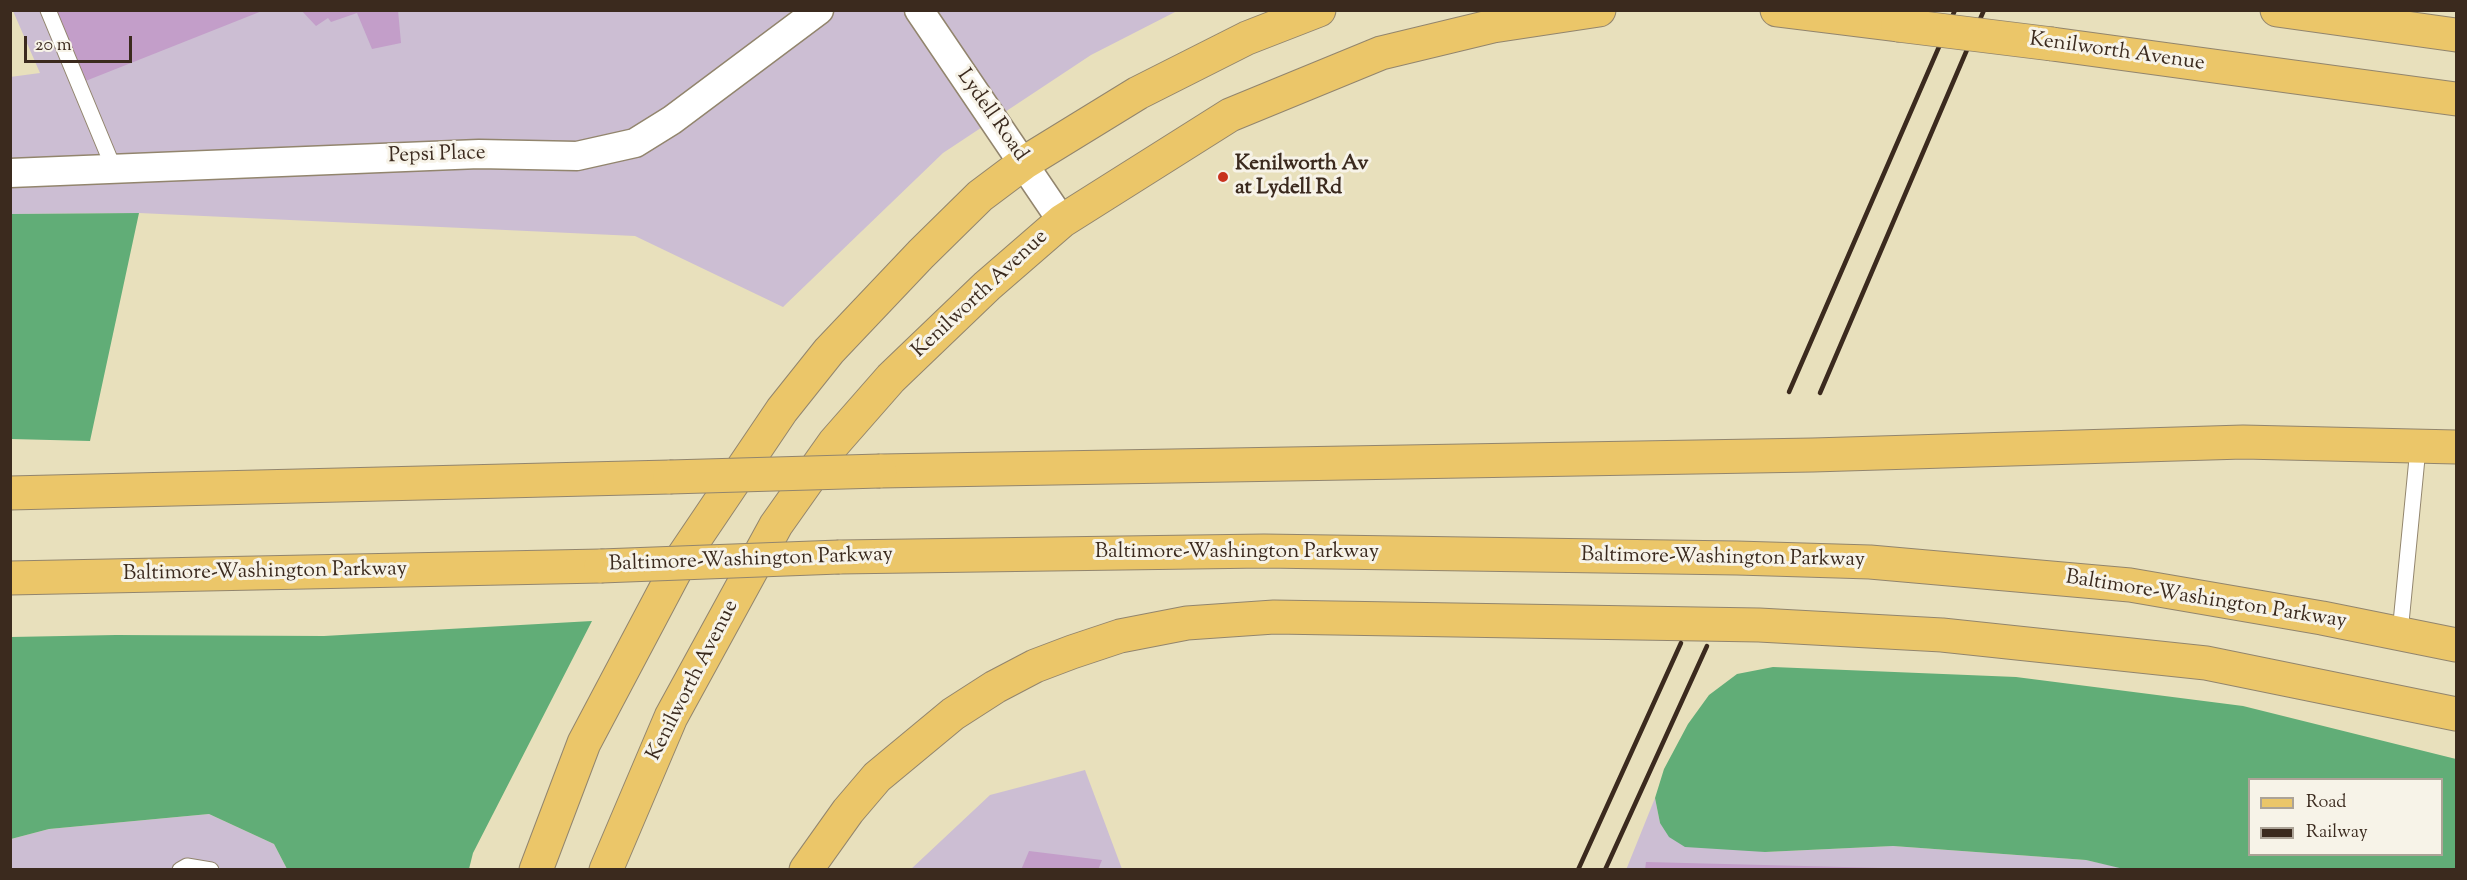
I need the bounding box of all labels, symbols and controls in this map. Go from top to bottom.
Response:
scale bar [27,24,135,62]
street label: Kenilworth Avenue [2028,28,2206,78]
text: 20 m [35,33,72,59]
street label: Lydell Road [950,65,1032,167]
street label: Pepsi Place [388,142,486,170]
place label: Kenilworth Av at Lydell Rd [1235,152,1368,202]
marker: Kenilworth Av at Lydell Rd [1216,170,1230,184]
street label: Kenilworth Avenue [908,226,1054,364]
street label: Baltimore-Washington Parkway [1095,540,1379,566]
street label: Baltimore-Washington Parkway [608,543,894,579]
street label: Baltimore-Washington Parkway [1581,544,1865,574]
street label: Baltimore-Washington Parkway [123,558,407,588]
street label: Baltimore-Washington Parkway [2064,566,2348,636]
street label: Kenilworth Avenue [643,597,745,765]
legend [2248,778,2443,856]
text: Road [2306,790,2346,816]
text: Railway [2306,820,2368,846]

